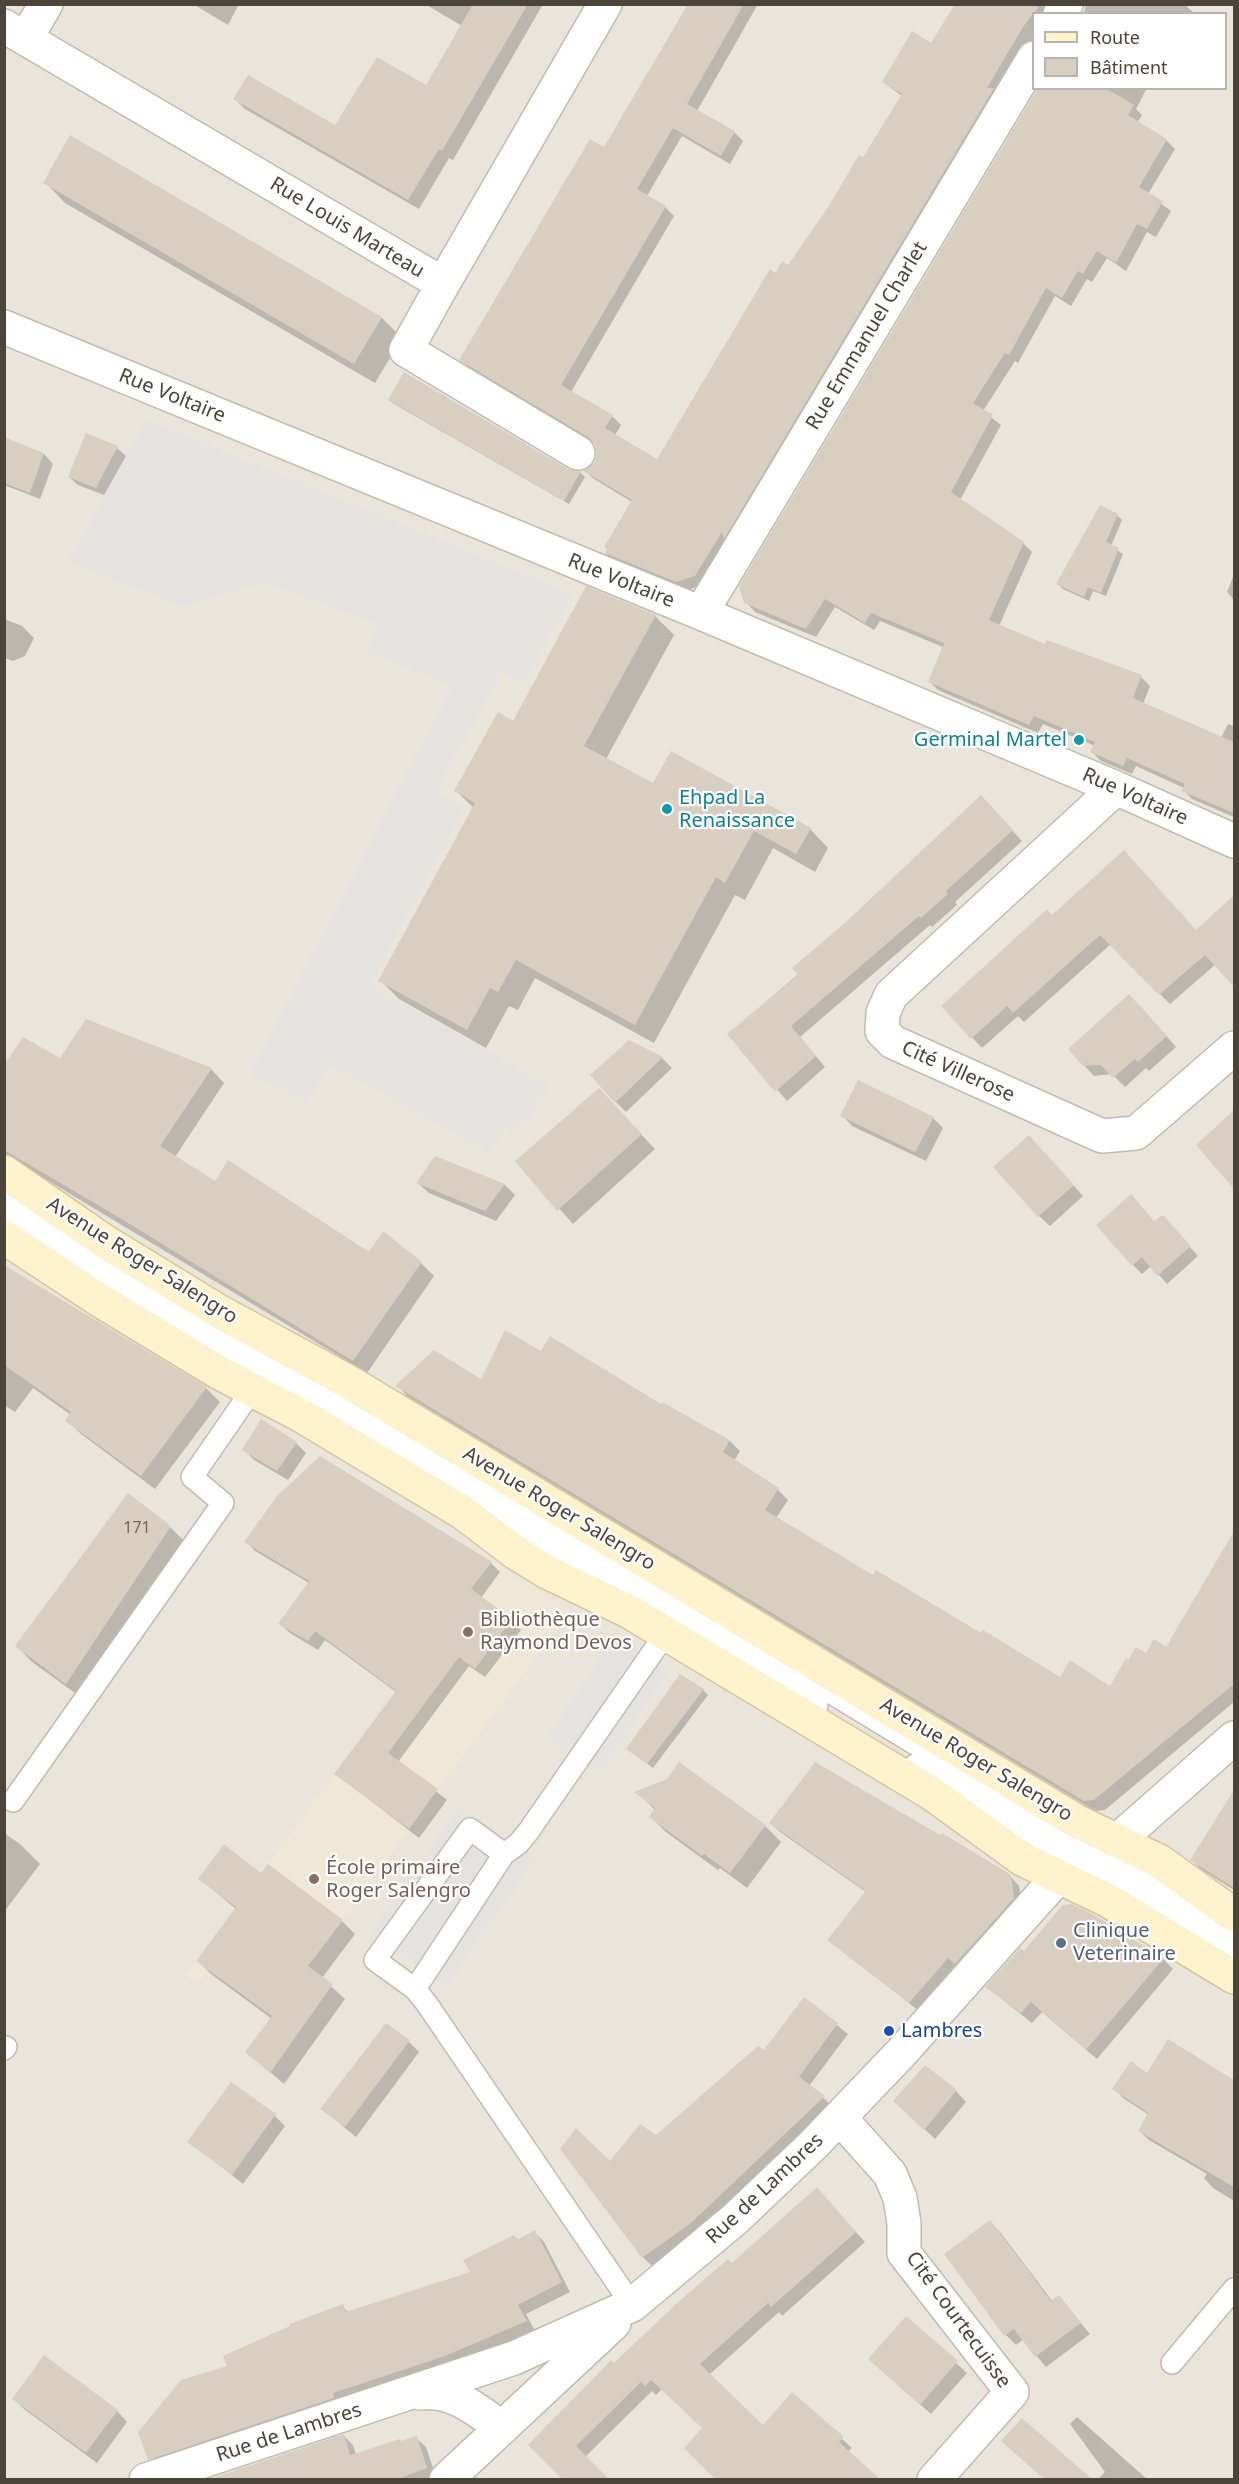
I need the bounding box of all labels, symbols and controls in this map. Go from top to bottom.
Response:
legend [1032,12,1227,90]
text: Route [1090,25,1140,49]
text: Bâtiment [1090,55,1168,79]
street label: Rue Louis Marteau [265,172,429,284]
street label: Rue Emmanuel Charlet [801,237,933,435]
street label: Rue Voltaire [115,364,229,428]
street label: Rue Voltaire [564,549,678,613]
place label: Germinal Martel [914,728,1067,752]
marker: Germinal Martel [1072,733,1086,747]
street label: Rue Voltaire [1079,763,1191,831]
place label: Ehpad La Renaissance [679,786,795,833]
marker: Ehpad La Renaissance [660,802,674,816]
street label: Cité Villerose [898,1036,1018,1108]
street label: Avenue Roger Salengro [42,1192,242,1330]
street label: Avenue Roger Salengro [458,1442,660,1576]
house number: 171 [123,1518,151,1538]
place label: Bibliothèque Raymond Devos [480,1608,632,1655]
marker: Bibliothèque Raymond Devos [461,1625,475,1639]
street label: Avenue Roger Salengro [875,1693,1077,1827]
place label: École primaire Roger Salengro [326,1856,471,1903]
marker: École primaire Roger Salengro [307,1872,321,1886]
place label: Clinique Veterinaire [1073,1919,1176,1966]
marker: Clinique Veterinaire [1054,1936,1068,1950]
place label: Lambres [901,2019,982,2043]
marker: Lambres [882,2024,896,2038]
street label: Rue de Lambres [701,2129,829,2249]
street label: Cité Courtecuisse [900,2247,1016,2393]
street label: Rue de Lambres [213,2398,365,2468]

